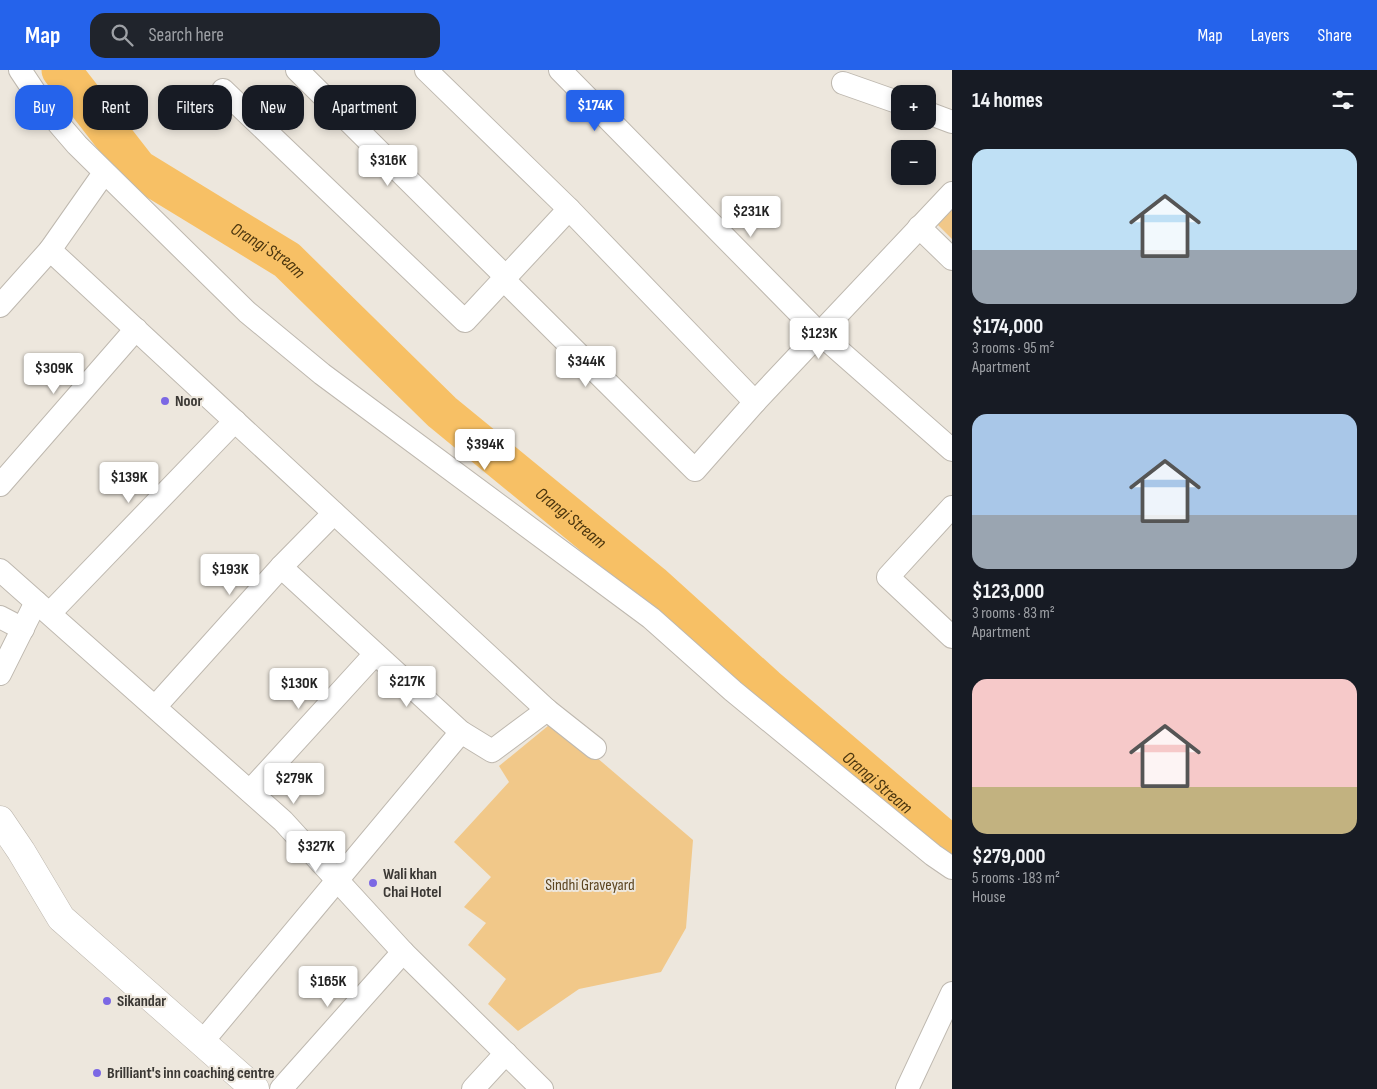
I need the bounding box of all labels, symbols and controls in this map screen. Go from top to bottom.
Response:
search box [90,13,440,58]
text: Map [25,21,60,50]
icon: search [108,21,136,49]
text: Search here [148,24,224,47]
text: Map [1198,25,1223,46]
text: Layers [1251,25,1290,46]
text: Share [1318,25,1352,46]
chip: Buy [15,85,73,130]
chip: Rent [83,85,148,130]
chip: Filters [158,85,232,130]
chip: New [242,85,304,130]
chip: Apartment [314,85,416,130]
map controls [891,85,936,185]
button: + [891,85,936,130]
icon: filters [1329,86,1357,114]
text: 14 homes [972,88,1043,113]
pin: $174K [560,90,630,132]
text: $174K [577,96,613,115]
button: − [891,140,936,185]
pin: $316K [353,144,423,187]
text: $316K [369,151,407,170]
icon: home [1120,181,1210,271]
pin: $231K [716,196,786,238]
text: $231K [733,202,769,221]
water label: Orangi Stream [227,218,310,283]
text: $174,000 [972,314,1043,339]
pin: $123K [784,318,854,360]
text: $123K [801,324,837,343]
text: 3 rooms · 95 m² [972,339,1054,358]
pin: $344K [551,346,621,388]
pin: $309K [19,352,89,395]
text: $344K [567,352,605,371]
text: Apartment [972,358,1030,377]
text: $309K [35,359,73,378]
place label: Noor [175,392,202,411]
marker: Noor [159,395,171,407]
pin: $394K [450,428,520,471]
text: $394K [466,435,504,454]
icon: home [1120,446,1210,536]
pin: $139K [94,462,164,504]
text: $139K [110,468,148,487]
water label: Orangi Stream [532,483,611,553]
pin: $193K [195,554,265,596]
text: $193K [211,560,249,579]
text: $123,000 [972,579,1044,604]
text: 3 rooms · 83 m² [972,604,1055,623]
text: Apartment [972,623,1030,642]
pin: $217K [372,666,442,708]
pin: $130K [264,668,334,710]
text: $217K [389,672,425,691]
text: $130K [280,674,318,693]
icon: home [1120,711,1210,801]
water label: Orangi Stream [838,747,917,818]
pin: $279K [259,762,329,805]
text: $279K [275,769,313,788]
pin: $327K [281,830,351,873]
text: $327K [297,837,335,856]
text: $279,000 [972,844,1045,869]
place label: Wali khan Chai Hotel [383,865,441,902]
text: 5 rooms · 183 m² [972,869,1060,888]
park label: Sindhi Graveyard [545,876,635,895]
marker: Wali khan Chai Hotel [367,877,379,889]
text: House [972,888,1006,907]
pin: $165K [293,966,363,1008]
text: $165K [310,972,346,991]
place label: Sikandar [117,992,166,1011]
marker: Sikandar [101,995,113,1007]
place label: Brilliant's inn coaching centre [107,1064,275,1083]
marker: Brilliant's inn coaching centre [91,1067,103,1079]

